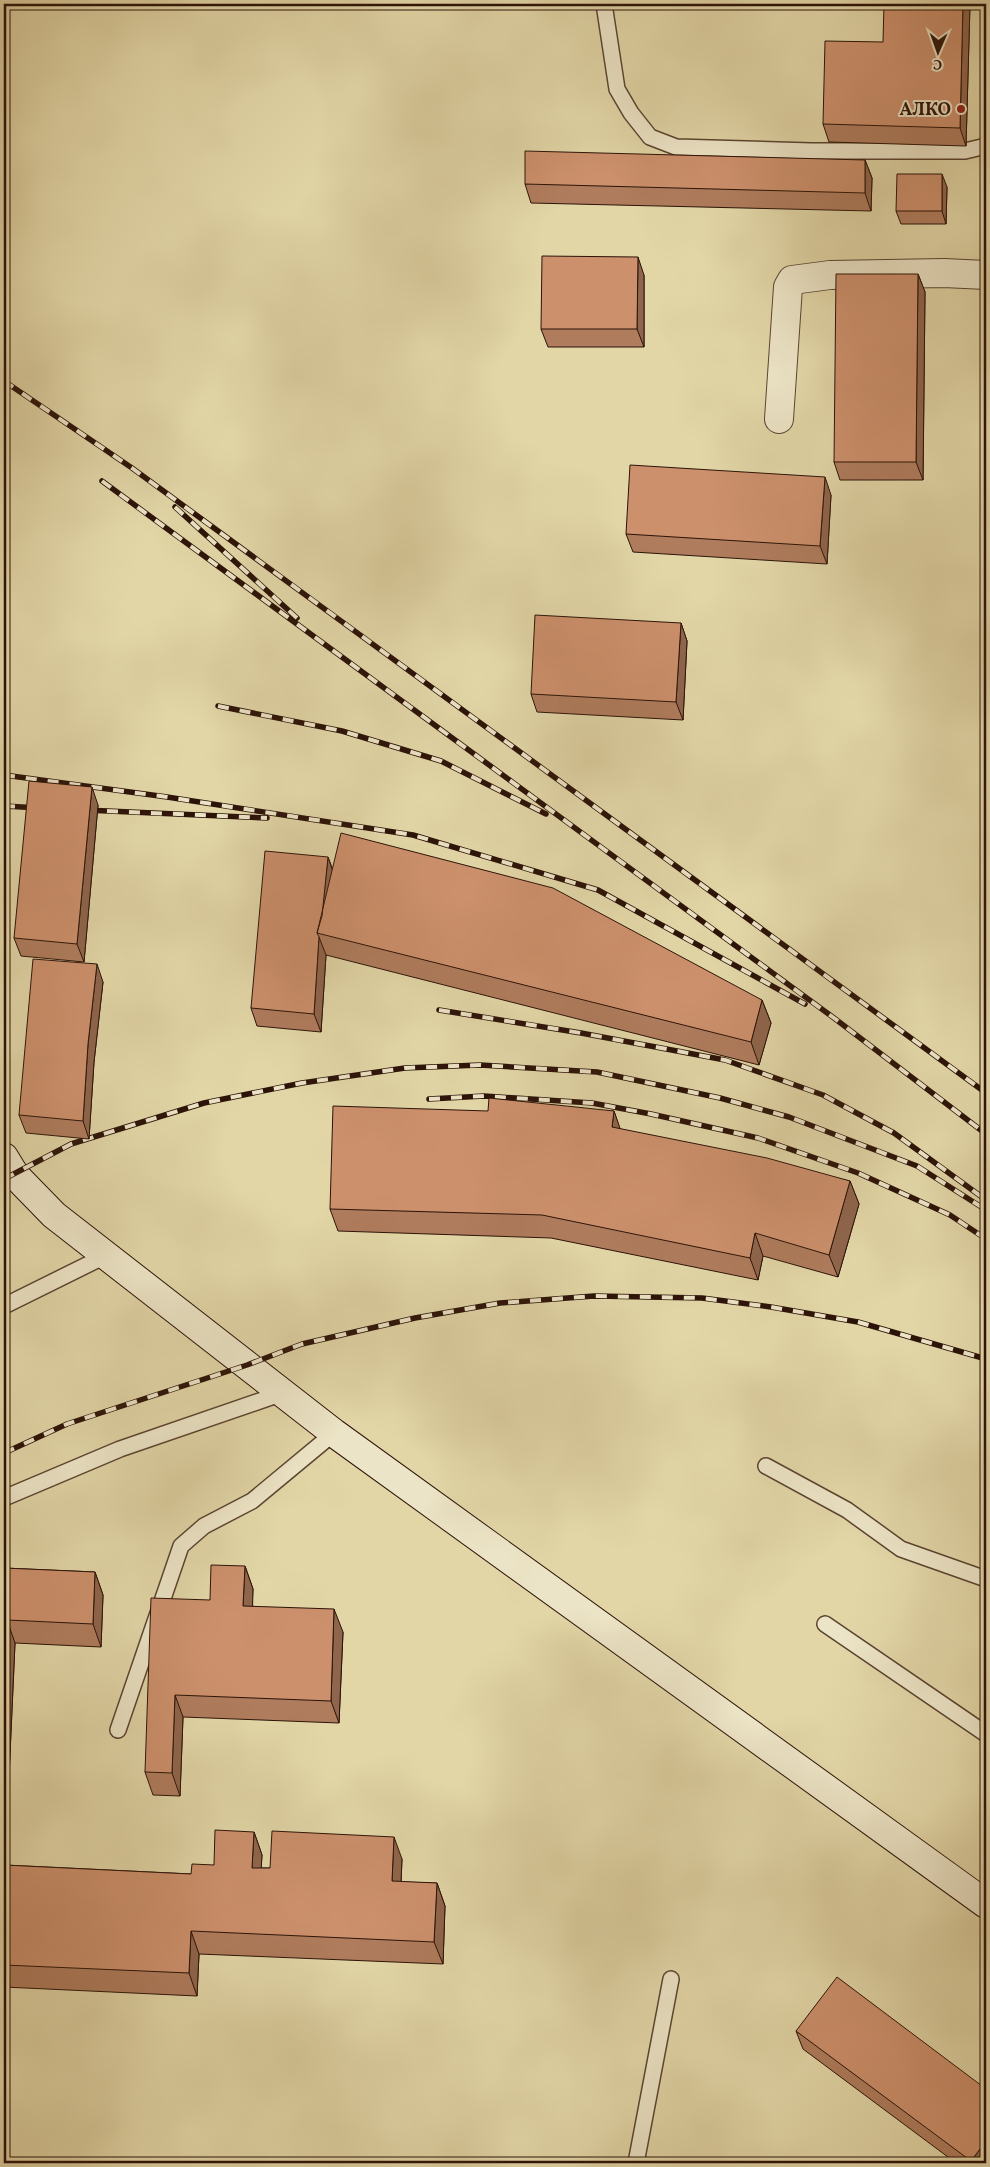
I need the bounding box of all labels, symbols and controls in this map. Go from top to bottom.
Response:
north arrow [912,28,962,78]
text: С [933,54,942,73]
place label: АЛКО [900,98,951,123]
marker: АЛКО [955,103,967,115]

